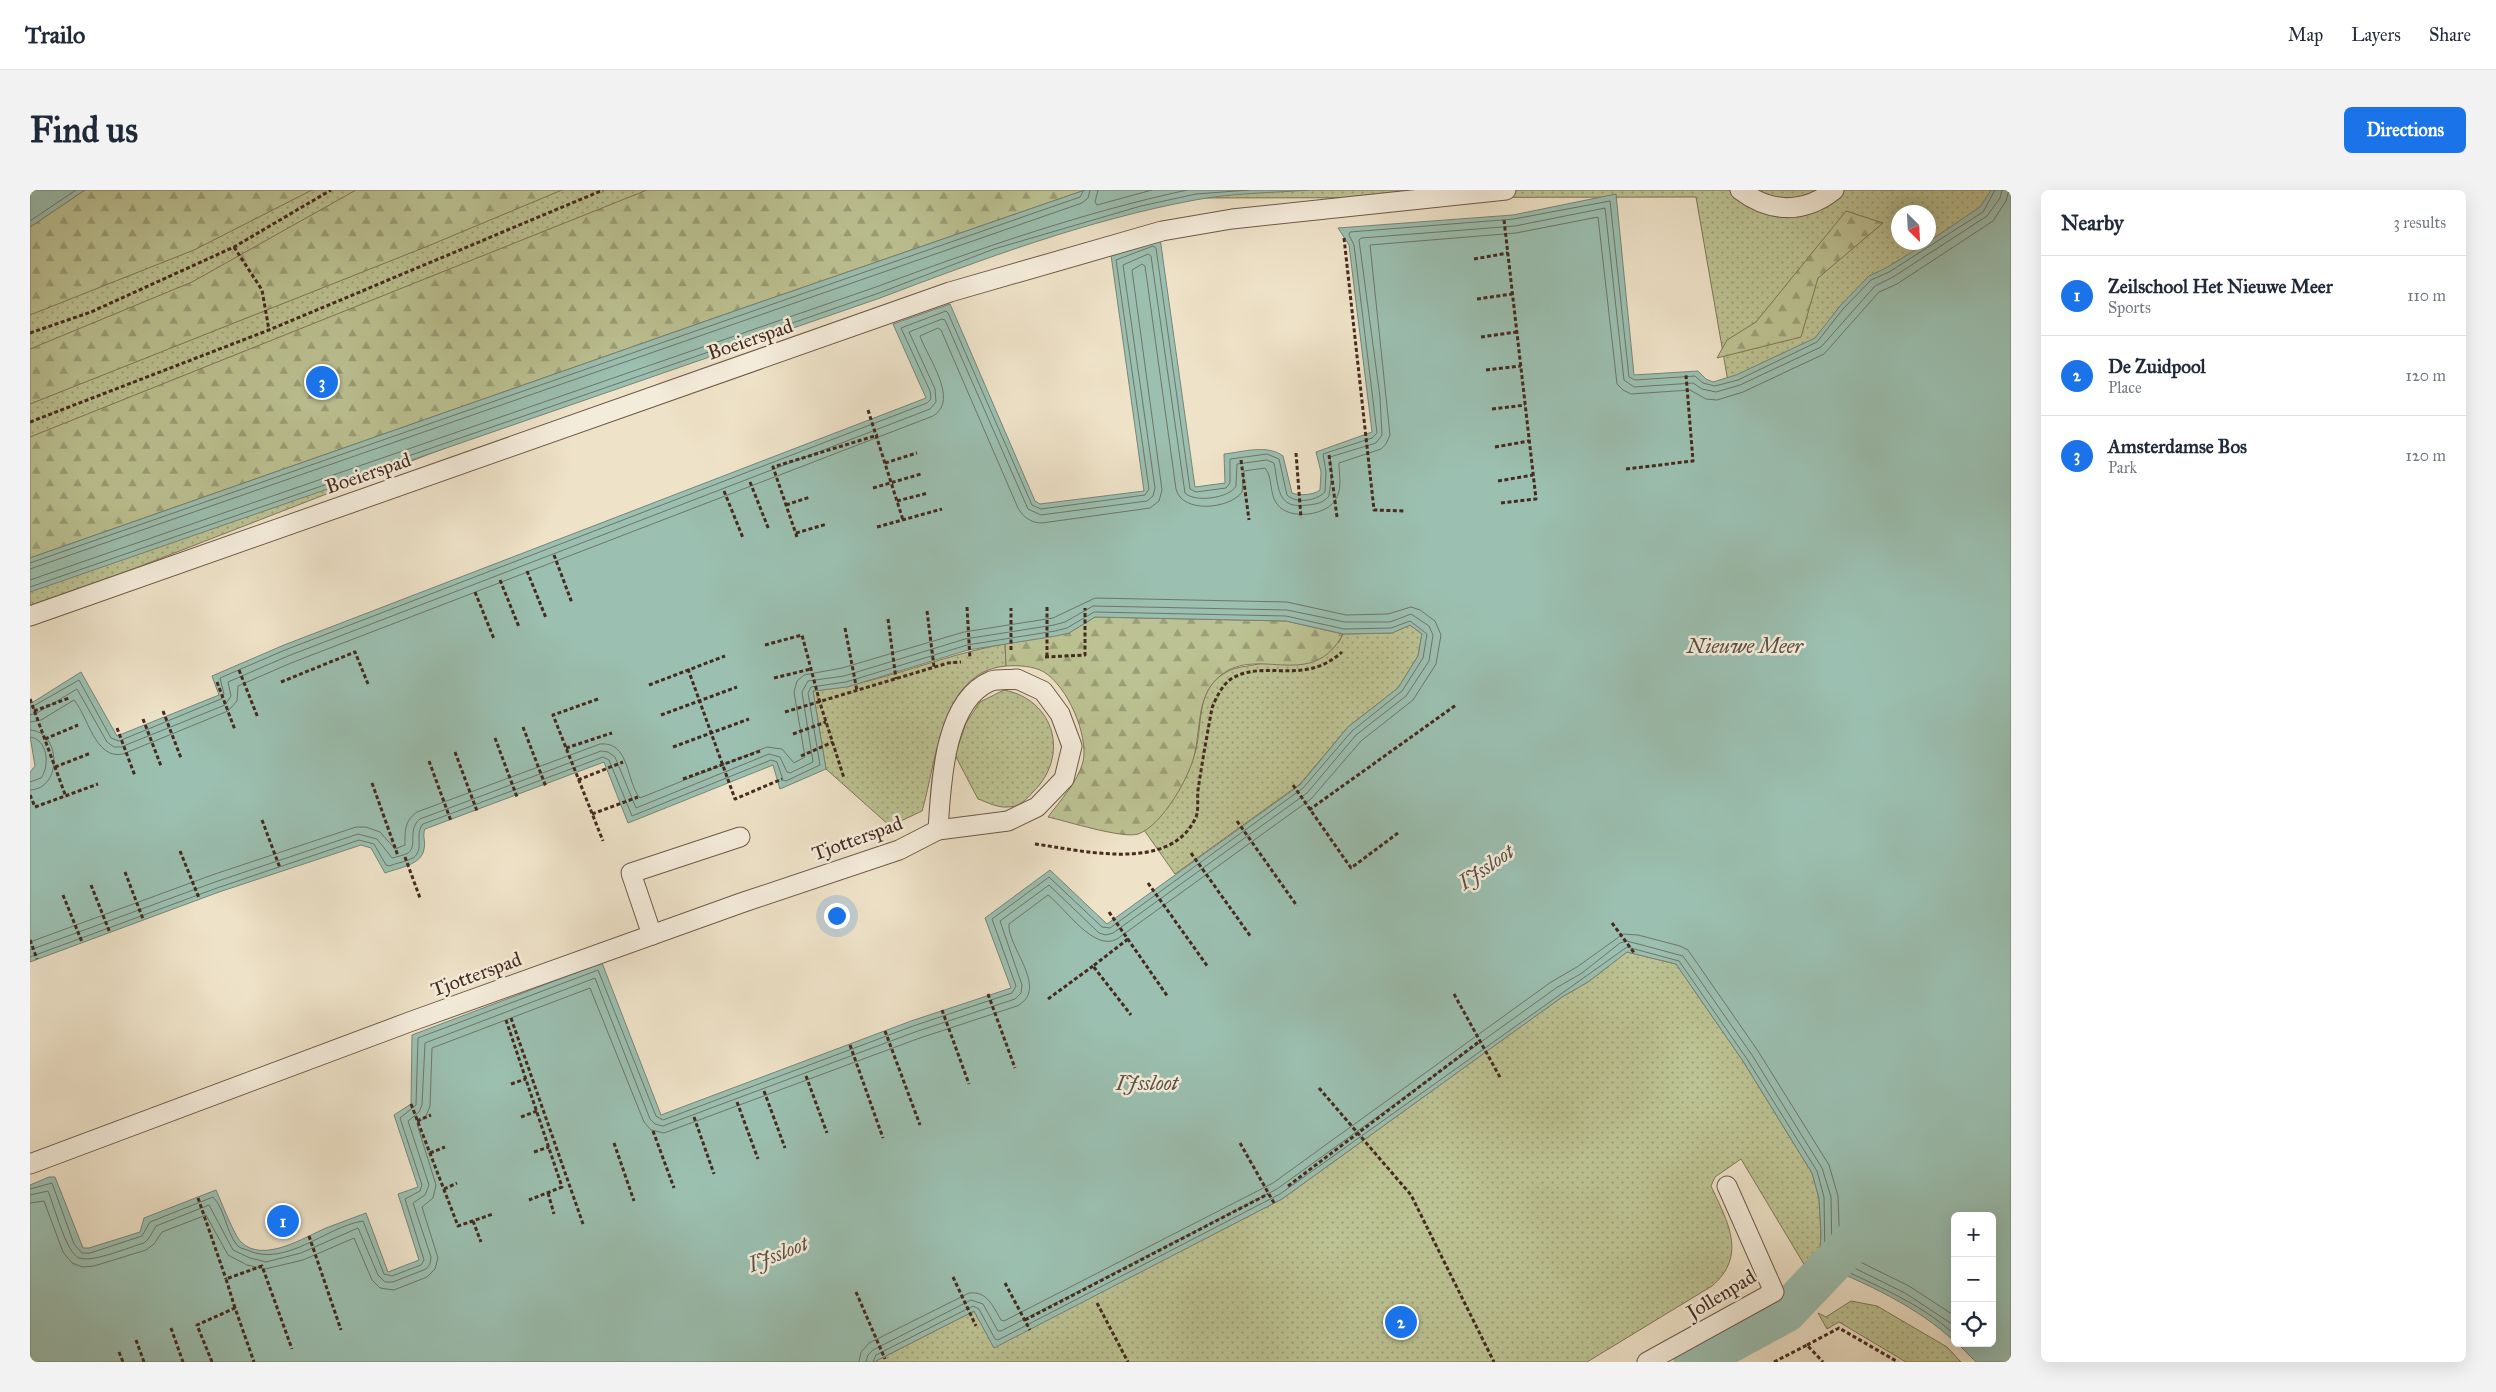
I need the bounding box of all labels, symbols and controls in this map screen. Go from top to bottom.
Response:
text: Trailo [25,20,85,50]
text: Map [2288,24,2323,46]
text: Layers [2351,24,2401,46]
text: Share [2429,24,2471,46]
button: Directions [2344,107,2466,153]
text: Find us [30,109,138,152]
north arrow [1891,205,1936,250]
text: Nearby [2061,210,2124,236]
text: 3 results [2393,213,2446,232]
text: Zeilschool Het Nieuwe Meer [2108,275,2333,298]
text: 1 [2074,286,2080,305]
text: 110 m [2407,286,2446,305]
text: Sports [2108,298,2151,317]
street label: Boeierspad [704,313,796,365]
text: De Zuidpool [2108,355,2206,378]
pin: 3 [306,363,338,401]
text: 2 [2073,366,2081,385]
text: 120 m [2406,366,2446,385]
text: Place [2108,378,2142,397]
text: Amsterdamse Bos [2108,435,2247,458]
text: 3 [2074,446,2080,465]
text: 120 m [2406,446,2446,465]
street label: Boeierspad [322,447,414,499]
text: Park [2108,458,2137,477]
water label: Nieuwe Meer [1686,633,1804,659]
street label: Tjotterspad [808,811,906,865]
water label: IJssloot [1452,838,1520,896]
your location [824,903,850,929]
street label: Tjotterspad [427,947,525,1001]
water label: IJssloot [1115,1070,1180,1096]
pin: 1 [267,1202,299,1240]
map controls [1951,1212,1996,1347]
button: + [1951,1212,1996,1257]
water label: IJssloot [743,1230,813,1278]
button: − [1951,1257,1996,1302]
street label: Jollenpad [1680,1264,1760,1326]
button: locate [1951,1302,1996,1347]
pin: 2 [1385,1303,1417,1341]

